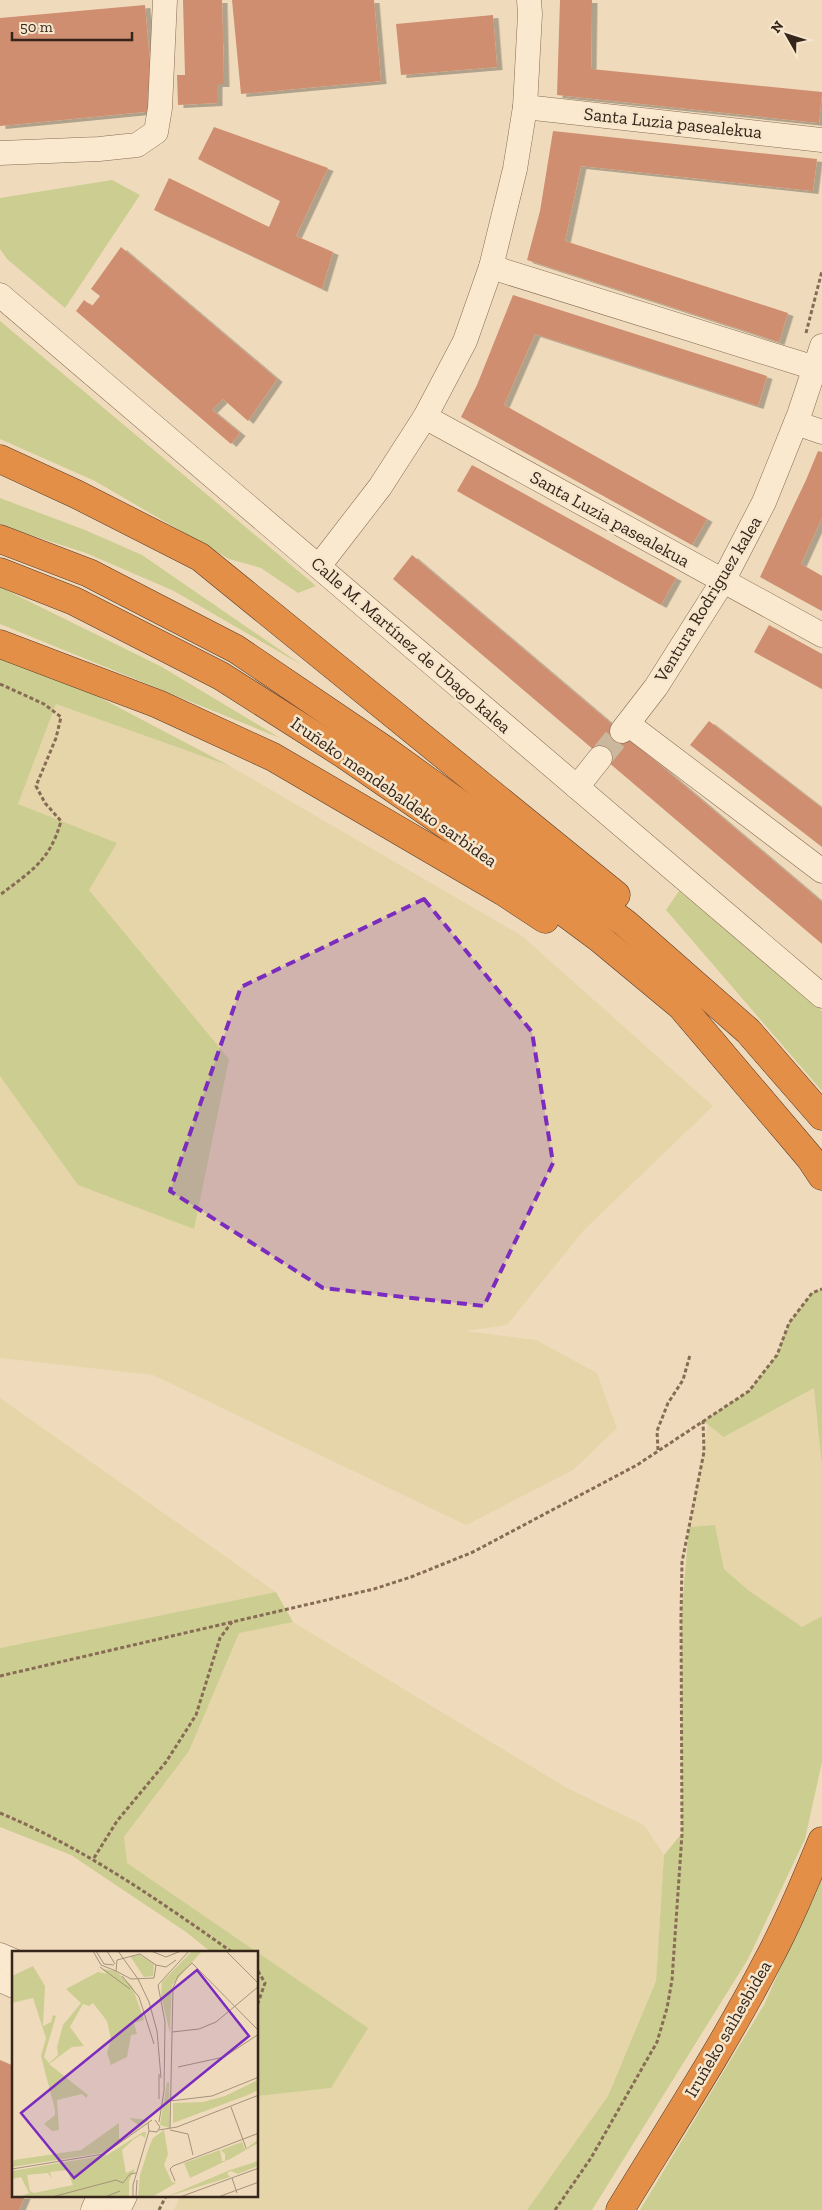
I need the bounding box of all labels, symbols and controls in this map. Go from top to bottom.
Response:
scale bar [12,10,132,42]
north arrow [762,10,812,60]
text: N [767,17,787,37]
text: 50 m [20,18,53,36]
street label: Santa Luzia pasealekua [583,103,763,143]
street label: Santa Luzia pasealekua [526,466,694,572]
street label: Ventura Rodriguez kalea [649,512,766,687]
street label: Calle M. Martínez de Ubago kalea [306,552,516,738]
street label: Iruñeko mendebaldeko sarbidea [287,712,502,872]
inset map [12,1951,259,2198]
street label: Iruñeko saihesbidea [680,1956,776,2101]

